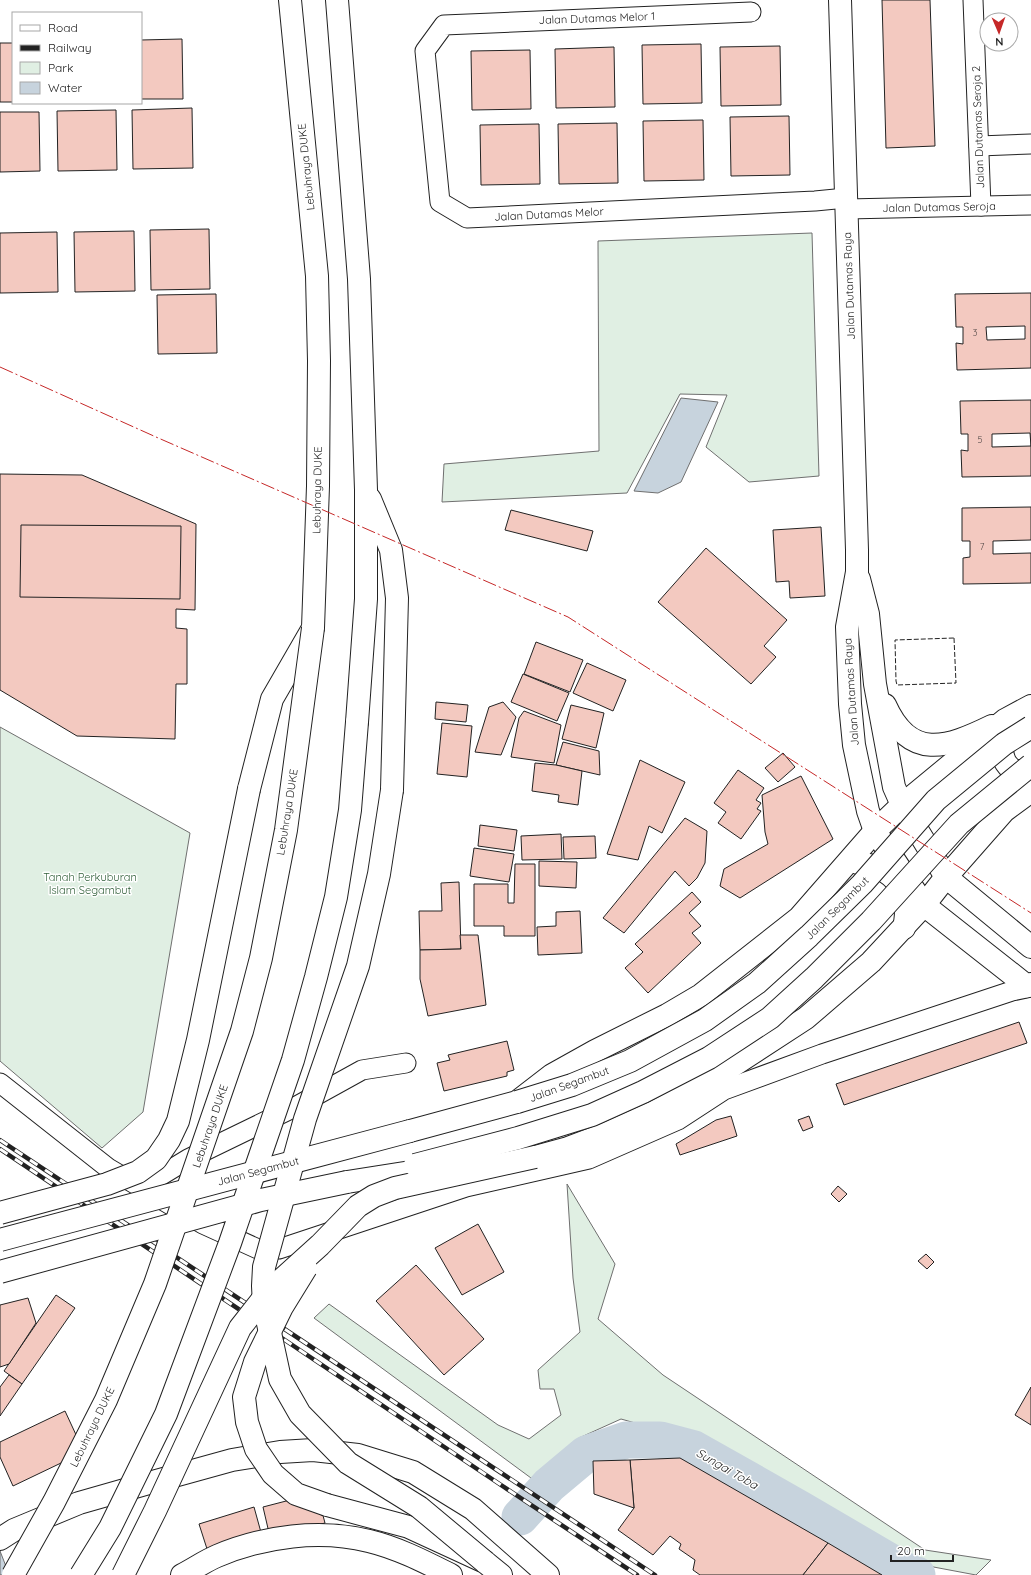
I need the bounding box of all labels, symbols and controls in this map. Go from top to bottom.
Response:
street label: Jalan Dutamas Melor 1 [538,9,656,27]
legend [12,12,142,104]
north arrow [979,12,1019,52]
text: Road [48,20,78,35]
text: N [995,35,1004,49]
text: Railway [48,40,92,55]
text: Park [48,60,73,75]
street label: Jalan Dutamas Seroja 2 [969,65,987,189]
text: Water [48,80,83,95]
street label: Lebuhraya DUKE [294,123,318,211]
street label: Jalan Dutamas Seroja [882,199,996,215]
street label: Jalan Dutamas Melor [494,204,605,224]
street label: Jalan Dutamas Raya [840,232,858,340]
house number: 3 [973,327,978,338]
house number: 5 [978,434,983,445]
street label: Lebuhraya DUKE [309,446,325,534]
house number: 7 [980,541,985,552]
street label: Jalan Dutamas Raya [840,638,862,746]
street label: Lebuhraya DUKE [273,768,301,856]
park label: Tanah Perkuburan Islam Segambut [43,870,137,897]
street label: Jalan Segambut [802,873,872,943]
street label: Jalan Segambut [527,1063,611,1105]
street label: Lebuhraya DUKE [189,1082,231,1170]
street label: Jalan Segambut [216,1153,301,1189]
street label: Lebuhraya DUKE [67,1385,117,1469]
water label: Sungai Toba [694,1445,761,1493]
scale bar [891,1537,953,1563]
text: 20 m [897,1543,925,1558]

